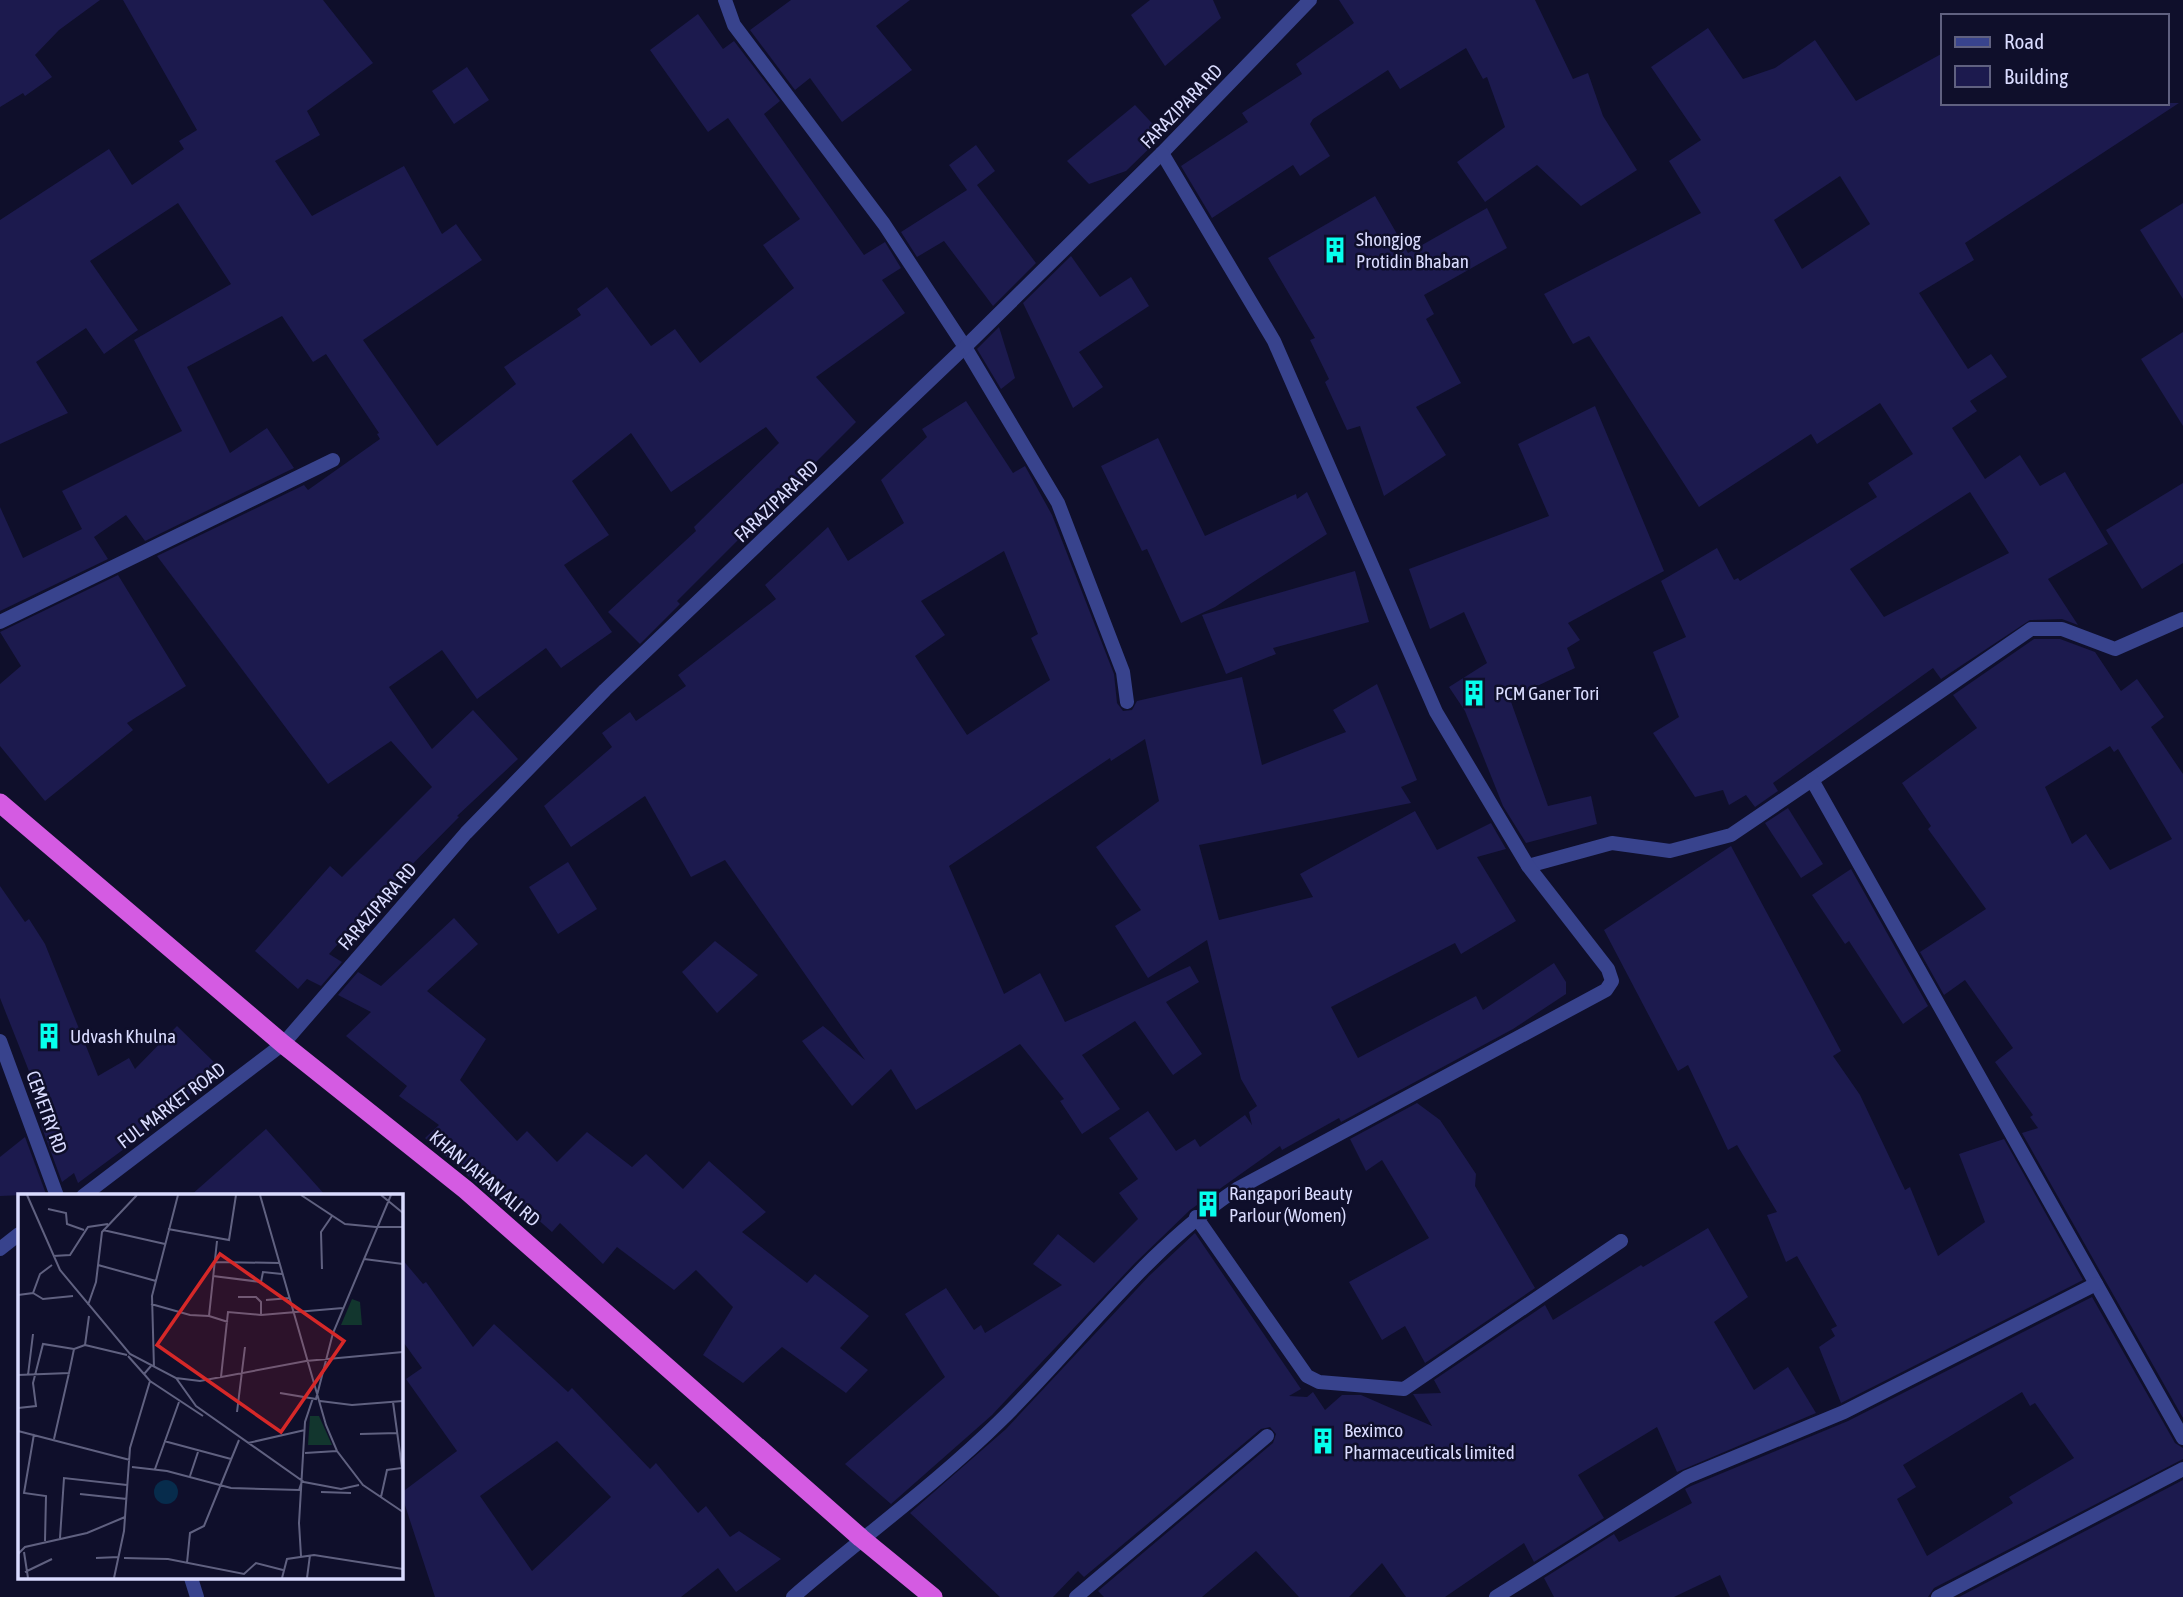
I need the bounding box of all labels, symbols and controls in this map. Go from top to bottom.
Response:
legend [1941,14,2169,105]
text: Road [2004,29,2044,53]
street label: FARAZIPARA RD [1135,59,1227,153]
text: Building [2004,64,2068,88]
place label: Shongjog Protidin Bhaban [1356,228,1469,272]
building icon: Shongjog Protidin Bhaban [1320,235,1350,265]
street label: FARAZIPARA RD [729,455,823,547]
building icon: PCM Ganer Tori [1459,678,1489,708]
place label: PCM Ganer Tori [1495,682,1599,704]
street label: FARAZIPARA RD [333,858,421,954]
building icon: Udvash Khulna [34,1021,64,1051]
place label: Udvash Khulna [70,1025,176,1047]
street label: FUL MARKET ROAD [113,1057,229,1153]
street label: CEMETRY RD [22,1068,72,1156]
street label: KHAN JAHAN ALI RD [425,1125,545,1231]
place label: Rangapori Beauty Parlour (Women) [1229,1182,1353,1226]
building icon: Rangapori Beauty Parlour (Women) [1193,1189,1223,1219]
inset map [18,1194,402,1580]
place label: Beximco Pharmaceuticals limited [1344,1419,1515,1463]
building icon: Beximco Pharmaceuticals limited [1308,1426,1338,1456]

